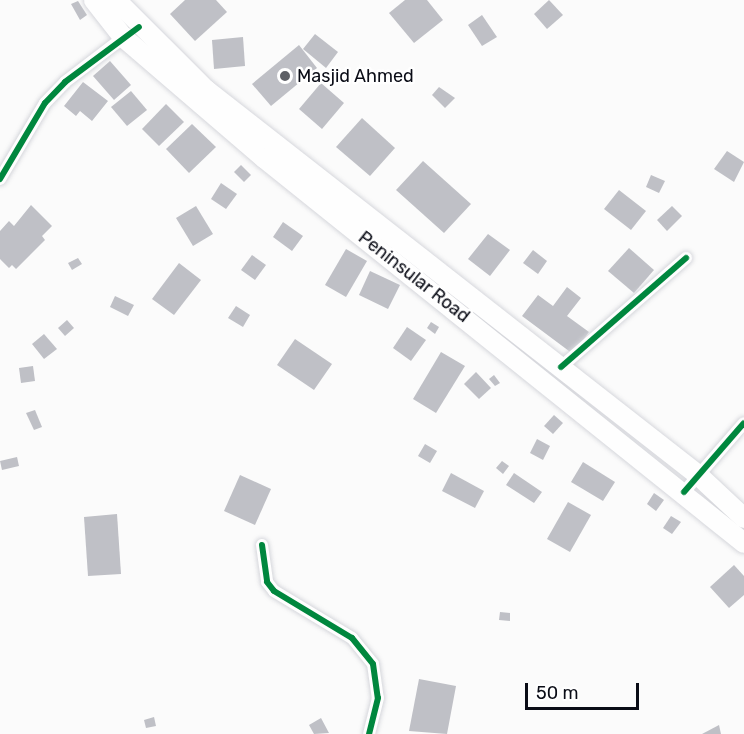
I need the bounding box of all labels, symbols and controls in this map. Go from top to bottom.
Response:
place label: Masjid Ahmed [297,65,414,87]
marker: Masjid Ahmed [278,69,292,83]
street label: Peninsular Road [354,227,474,327]
scale bar [528,671,642,709]
text: 50 m [536,682,579,704]

